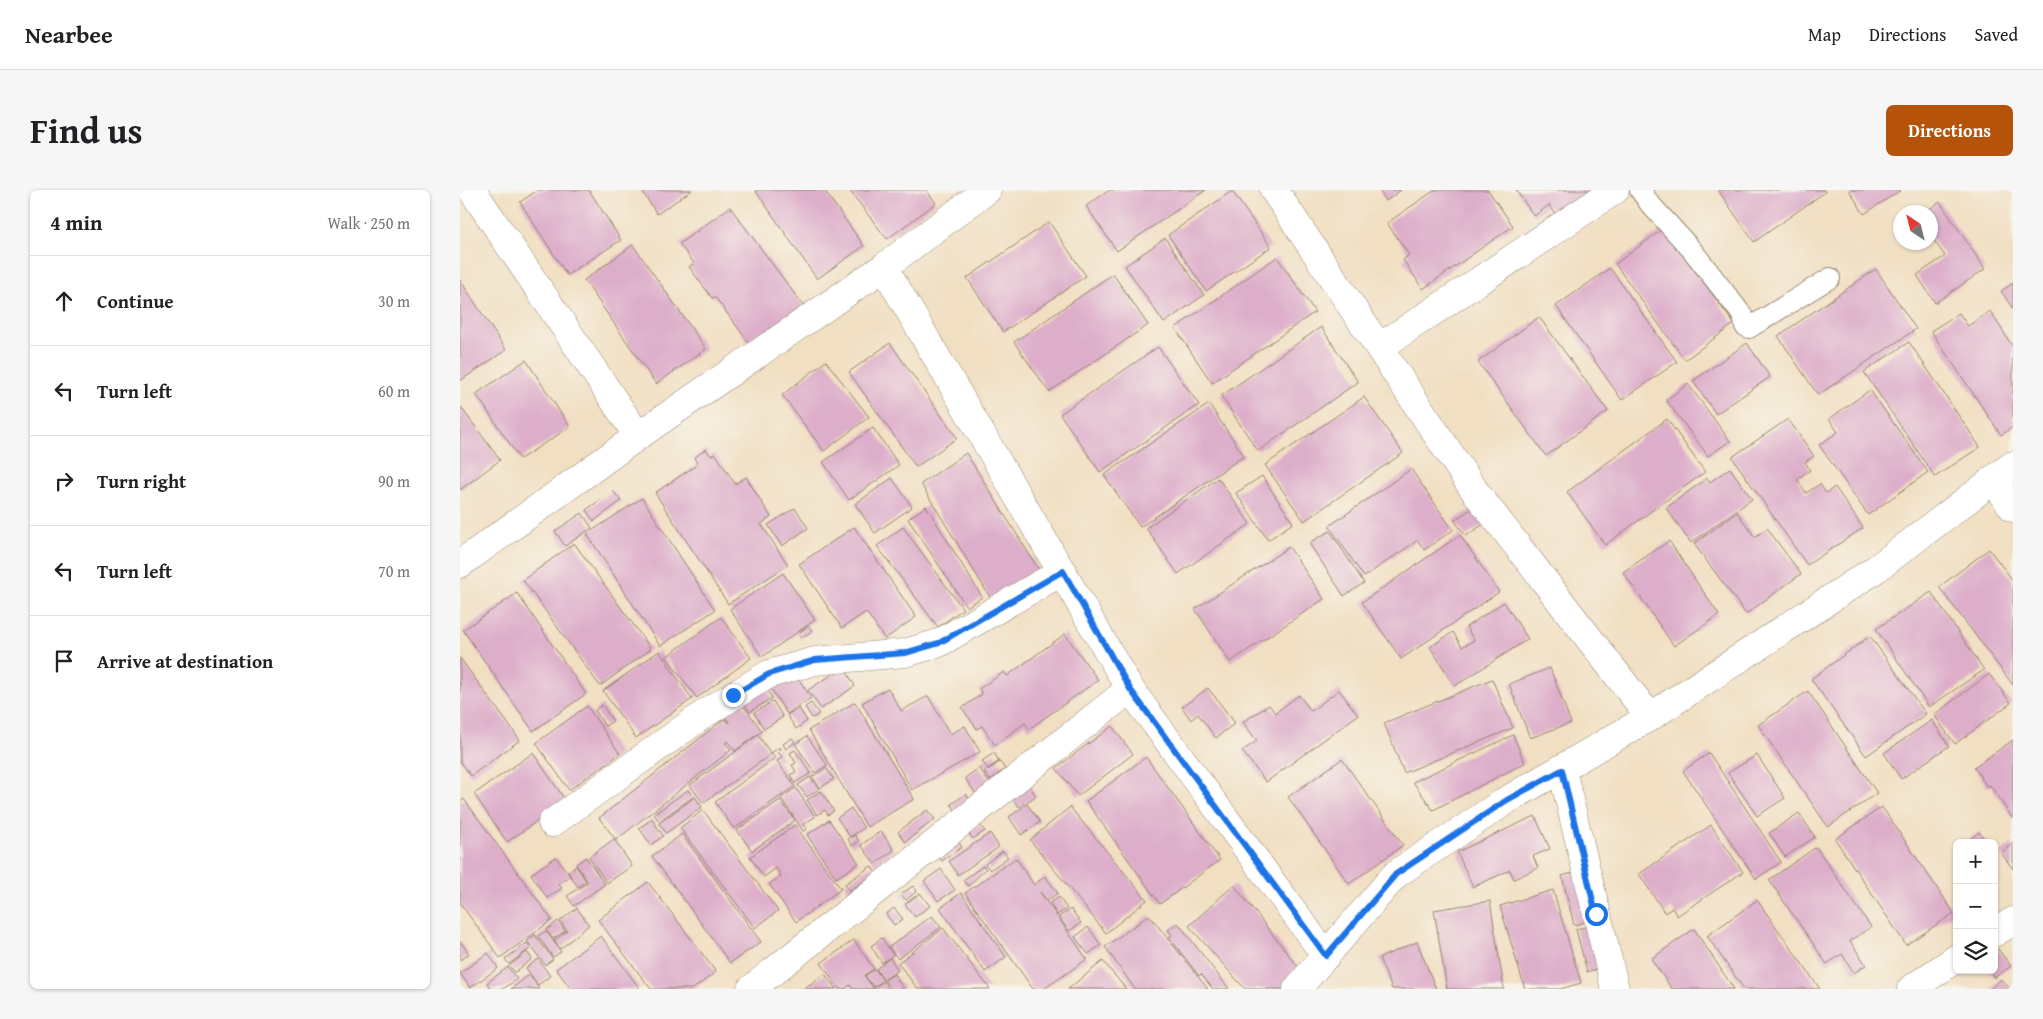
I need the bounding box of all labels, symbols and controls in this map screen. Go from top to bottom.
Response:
text: Nearbee [25,17,113,52]
text: Map [1808,21,1841,48]
text: Directions [1869,21,1946,48]
text: Saved [1974,21,2018,48]
text: Find us [30,105,143,156]
button: Directions [1886,105,2013,156]
north arrow [1893,205,1938,250]
text: 4 min [50,207,102,238]
text: Walk · 250 m [327,211,410,235]
icon: ahead [50,287,78,315]
text: Continue [97,287,174,315]
text: 30 m [378,289,410,313]
icon: left [50,377,78,405]
text: Turn left [97,377,172,405]
text: 60 m [378,379,410,403]
icon: right [50,467,78,495]
text: Turn right [97,467,186,495]
text: 90 m [378,469,410,493]
icon: left [50,557,78,585]
text: Turn left [97,557,172,585]
text: 70 m [378,559,410,583]
icon: arrive [50,647,78,675]
text: Arrive at destination [97,647,273,675]
route end [722,684,745,707]
map controls [1953,839,1998,974]
button: + [1953,839,1998,884]
button: − [1953,884,1998,929]
route start [1585,903,1608,926]
button: layers [1953,929,1998,974]

